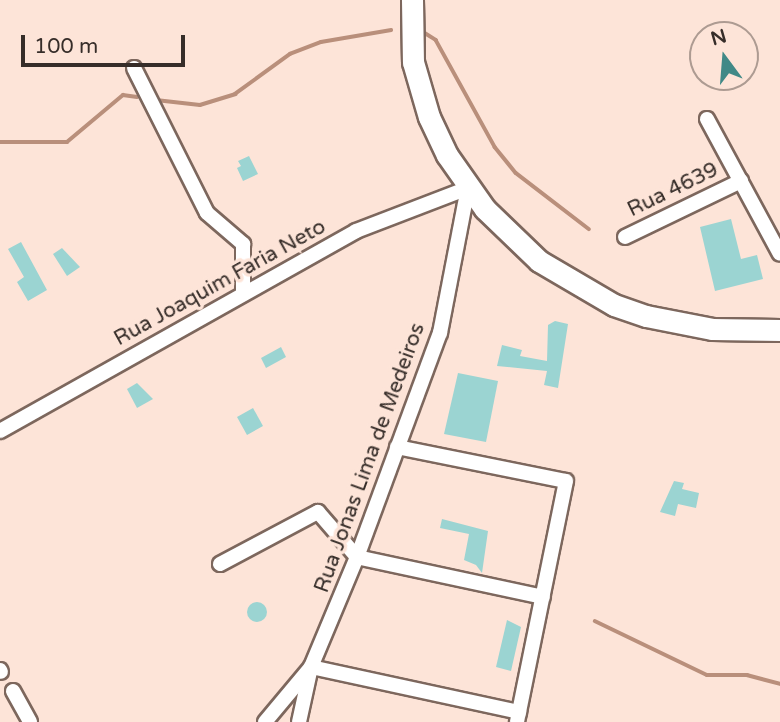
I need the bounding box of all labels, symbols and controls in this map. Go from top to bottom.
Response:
scale bar [24,21,189,65]
north arrow [689,21,759,91]
text: N [708,25,729,50]
text: 100 m [34,34,98,59]
street label: Rua 4639 [624,157,722,223]
street label: Rua Joaquim Faria Neto [110,214,330,352]
street label: Rua Jonas Lima de Medeiros [309,320,431,596]

